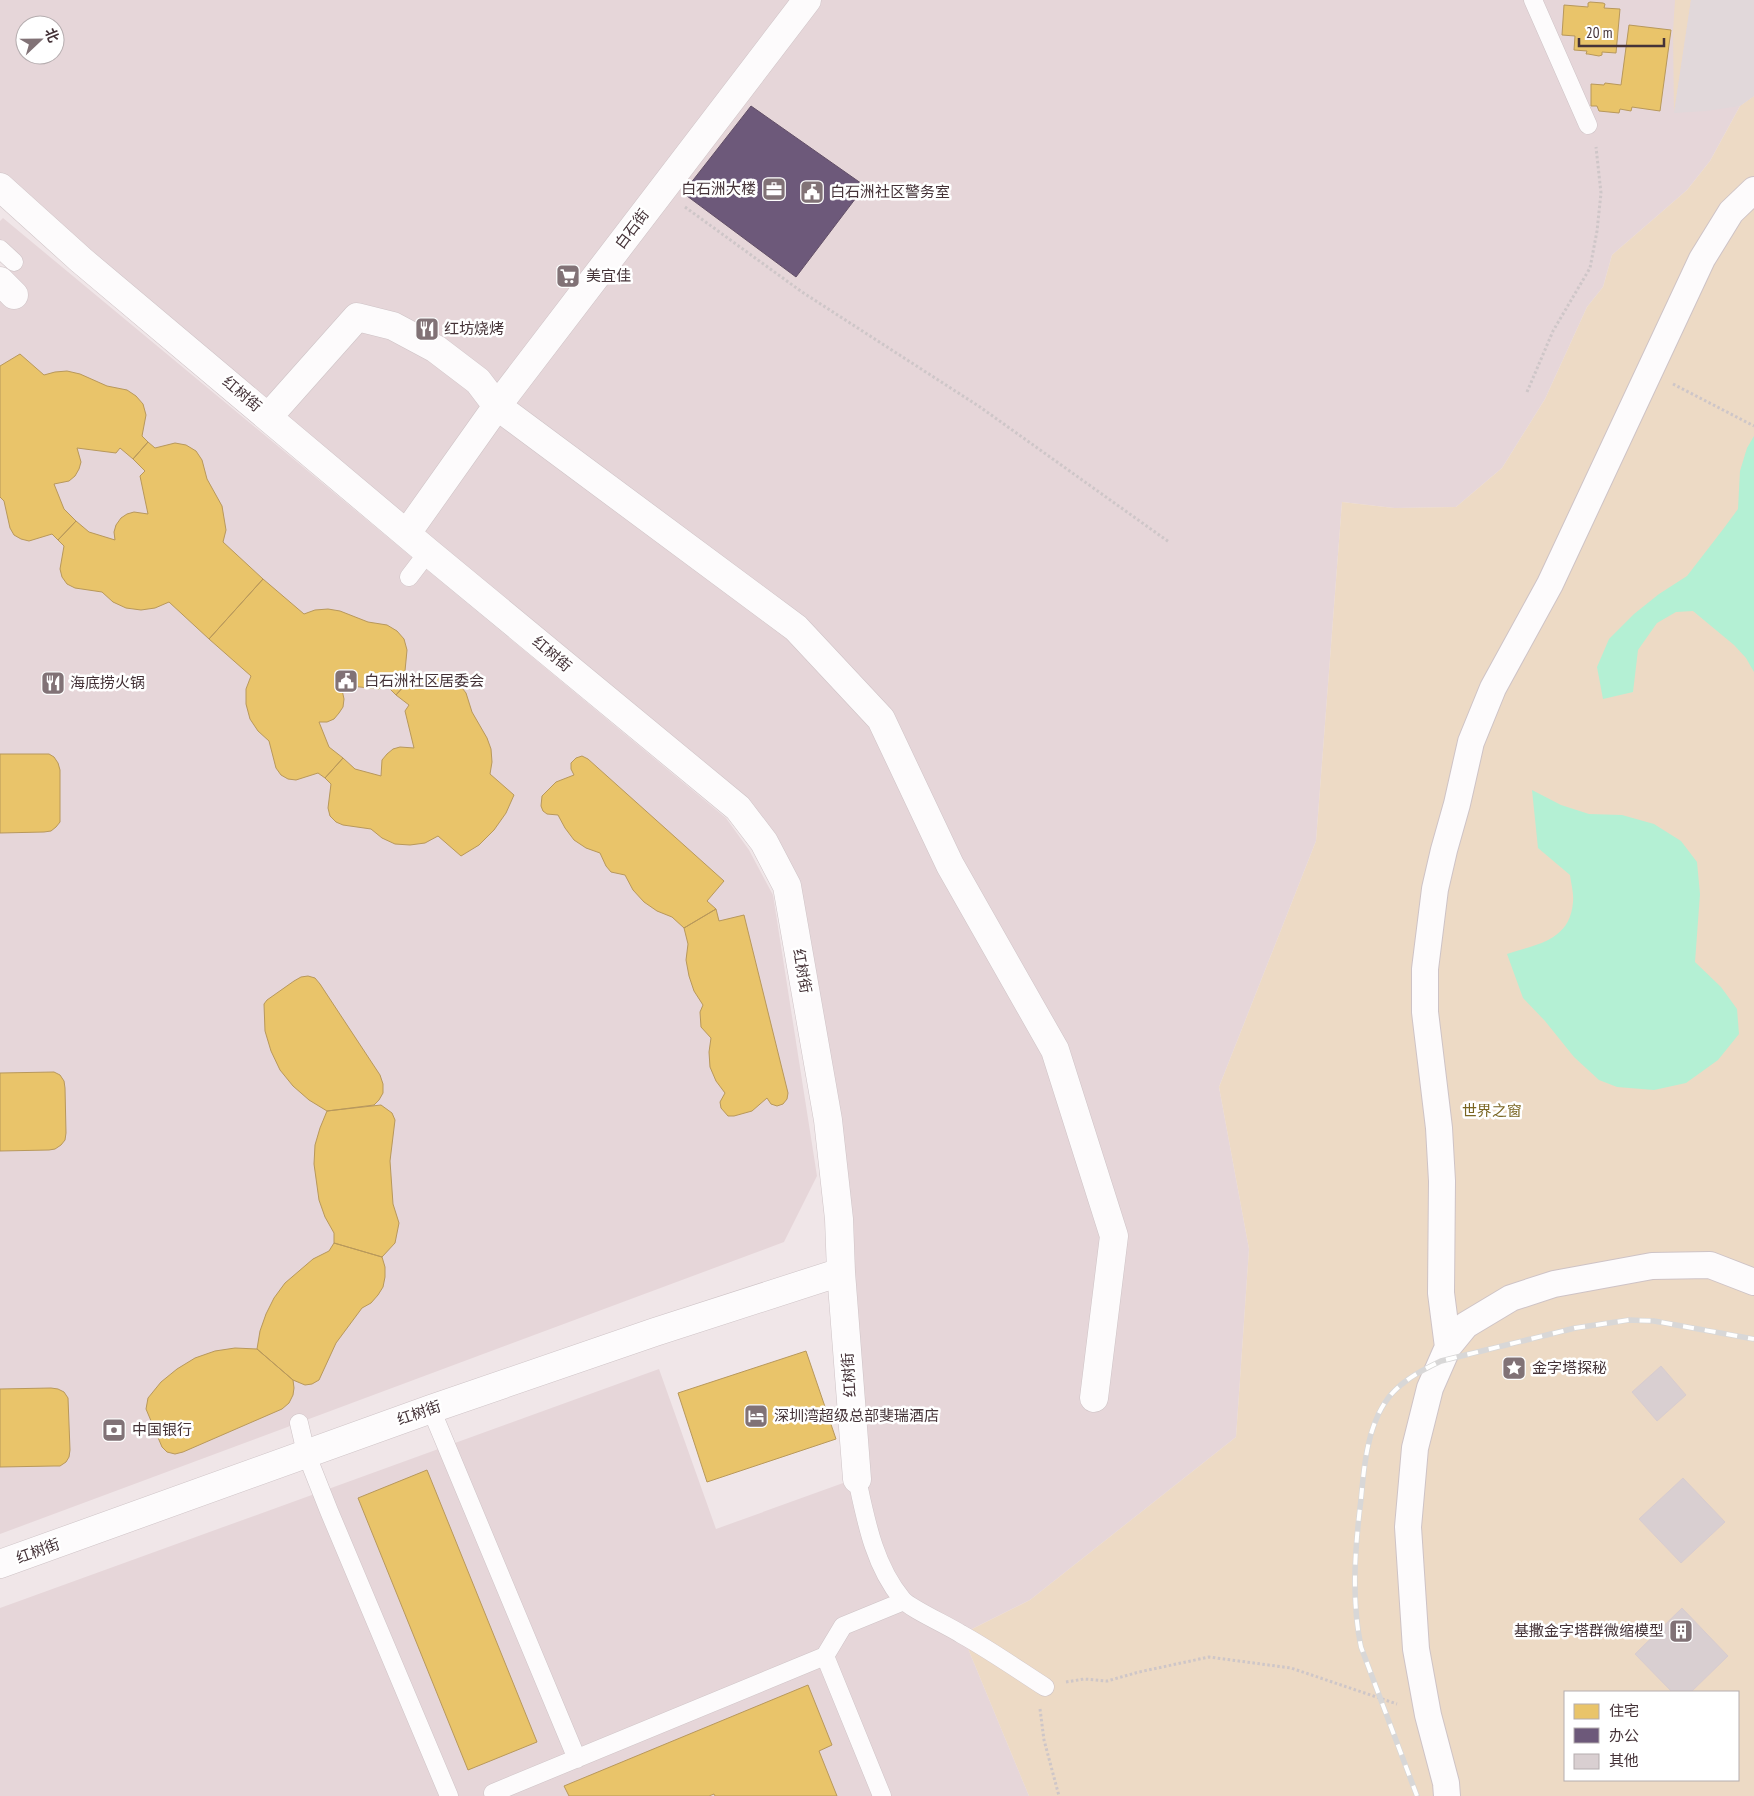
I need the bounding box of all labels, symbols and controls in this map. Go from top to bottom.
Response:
north arrow [15,15,65,65]
scale bar [1579,15,1664,47]
text: 20 m [1586,23,1612,42]
text: 北 [41,25,63,45]
office icon: 白石洲大楼 [761,176,787,202]
place label: 白石洲大楼 [681,179,756,198]
public building icon: 白石洲社区警务室 [799,179,825,205]
place label: 白石洲社区警务室 [830,182,950,201]
street label: 白石街 [610,205,653,252]
supermarket icon: 美宜佳 [555,263,581,289]
place label: 美宜佳 [586,266,631,285]
restaurant icon: 红坊烧烤 [414,316,440,342]
place label: 红坊烧烤 [444,319,504,338]
street label: 红树街 [219,372,266,415]
street label: 红树街 [529,632,576,675]
public building icon: 白石洲社区居委会 [333,668,359,694]
restaurant icon: 海底捞火锅 [40,670,66,696]
place label: 白石洲社区居委会 [364,671,484,690]
place label: 海底捞火锅 [70,673,145,692]
street label: 红树街 [789,947,816,995]
park label: 世界之窗 [1462,1101,1522,1120]
street label: 红树街 [837,1352,860,1398]
place icon: 金字塔探秘 [1501,1355,1527,1381]
place label: 金字塔探秘 [1532,1358,1607,1377]
street label: 红树街 [394,1396,443,1429]
hotel icon: 深圳湾超级总部斐瑞酒店 [743,1403,769,1429]
place label: 深圳湾超级总部斐瑞酒店 [774,1406,939,1425]
bank icon: 中国银行 [101,1417,127,1443]
place label: 中国银行 [132,1420,192,1439]
street label: 红树街 [13,1534,62,1567]
building icon: 基撒金字塔群微缩模型 [1668,1618,1694,1644]
place label: 基撒金字塔群微缩模型 [1514,1621,1664,1640]
legend [1564,1691,1739,1781]
text: 住宅 [1609,1701,1639,1720]
text: 办公 [1609,1726,1639,1745]
text: 其他 [1609,1751,1639,1770]

